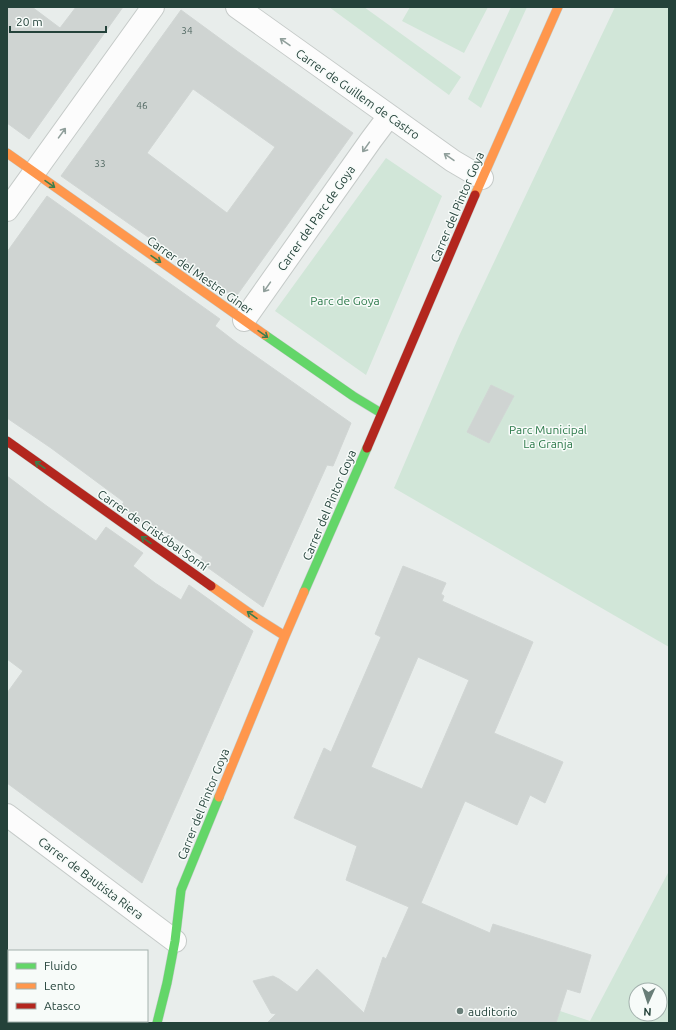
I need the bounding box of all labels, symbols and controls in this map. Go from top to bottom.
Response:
scale bar [10,8,106,34]
text: 20 m [16,15,43,28]
house number: 34 [181,25,193,36]
one-way arrow [280,38,291,46]
street label: Carrer de Guillem de Castro [294,46,422,142]
house number: 46 [136,100,148,111]
one-way arrow [58,128,66,139]
one-way arrow [362,141,370,152]
street label: Carrer del Pintor Goya [428,150,486,264]
one-way arrow [443,153,454,161]
house number: 33 [94,158,106,169]
street label: Carrer del Parc de Goya [275,163,357,273]
one-way arrow [45,180,56,188]
street label: Carrer del Mestre Giner [145,234,256,317]
one-way arrow [151,255,162,263]
one-way arrow [262,282,271,293]
park label: Parc de Goya [310,294,380,307]
one-way arrow [257,330,268,338]
park label: Parc Municipal La Granja [509,423,587,450]
street label: Carrer del Pintor Goya [300,448,358,562]
one-way arrow [35,461,46,469]
street label: Carrer de Cristóbal Sorní [95,487,211,574]
one-way arrow [141,536,152,544]
one-way arrow [247,611,258,619]
street label: Carrer del Pintor Goya [175,746,231,862]
street label: Carrer de Bautista Riera [36,834,146,922]
legend [8,950,148,1022]
text: Fluido [44,959,77,972]
text: Lento [44,979,75,992]
north arrow [628,982,668,1022]
text: Atasco [44,999,80,1012]
place label: auditorio [468,1005,517,1018]
marker: auditorio [455,1006,465,1016]
text: N [643,1006,652,1018]

